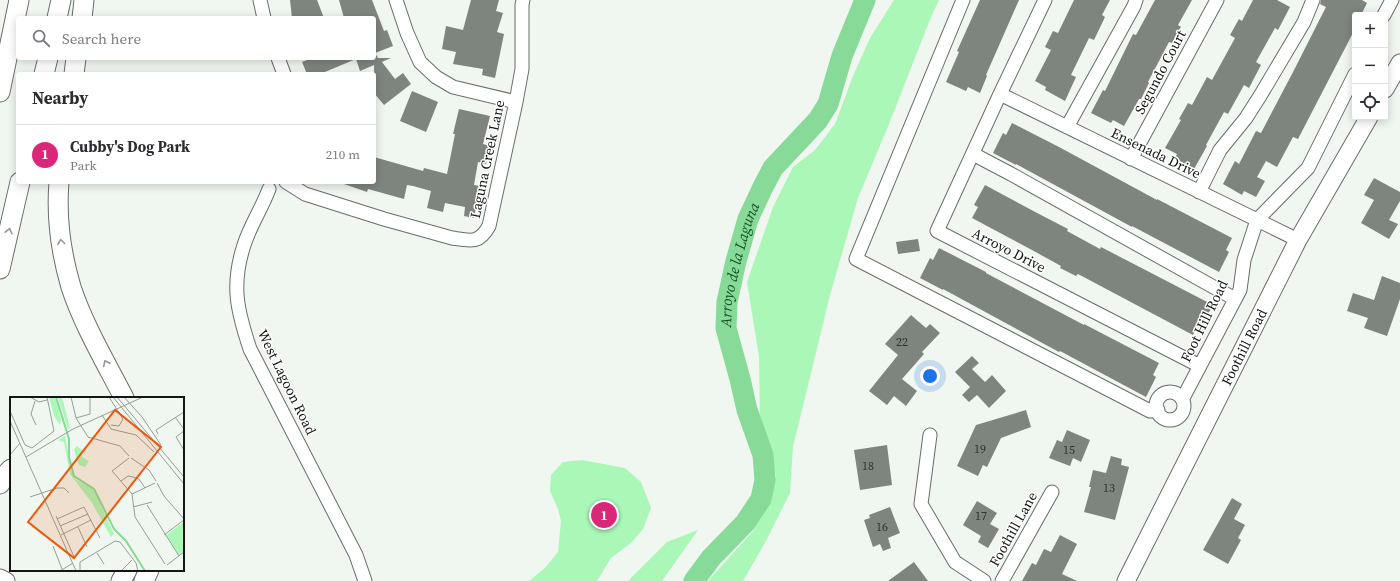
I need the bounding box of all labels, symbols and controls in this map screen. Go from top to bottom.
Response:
map controls [1352,12,1388,120]
button: + [1352,12,1388,48]
search box [16,16,376,60]
street label: Segundo Court [1129,26,1191,117]
icon: search [30,27,52,49]
text: Search here [62,28,141,49]
button: − [1352,48,1388,84]
button: locate [1352,84,1388,120]
text: Nearby [32,86,88,110]
street label: Laguna Creek Lane [465,98,509,220]
street label: Ensenada Drive [1108,123,1204,183]
text: Cubby's Dog Park [70,136,190,157]
text: 1 [41,146,49,163]
text: 210 m [326,146,360,163]
text: Park [70,157,97,174]
water label: Arroyo de la Laguna [715,199,764,329]
street label: Arroyo Drive [969,223,1049,277]
one-way arrow [4,228,12,234]
one-way arrow [57,239,66,245]
street label: Foot Hill Road [1175,277,1233,365]
street label: Foothill Road [1216,305,1272,389]
street label: West Lagoon Road [253,326,321,438]
house number: 22 [896,334,908,350]
one-way arrow [103,360,111,367]
your location [920,366,940,386]
inset map [10,397,184,571]
house number: 19 [974,441,986,457]
house number: 15 [1063,442,1075,458]
house number: 18 [862,458,874,474]
house number: 13 [1103,480,1115,496]
street label: Foothill Lane [984,488,1042,570]
pin: 1 [591,500,617,530]
house number: 17 [975,508,987,524]
house number: 16 [876,519,888,535]

